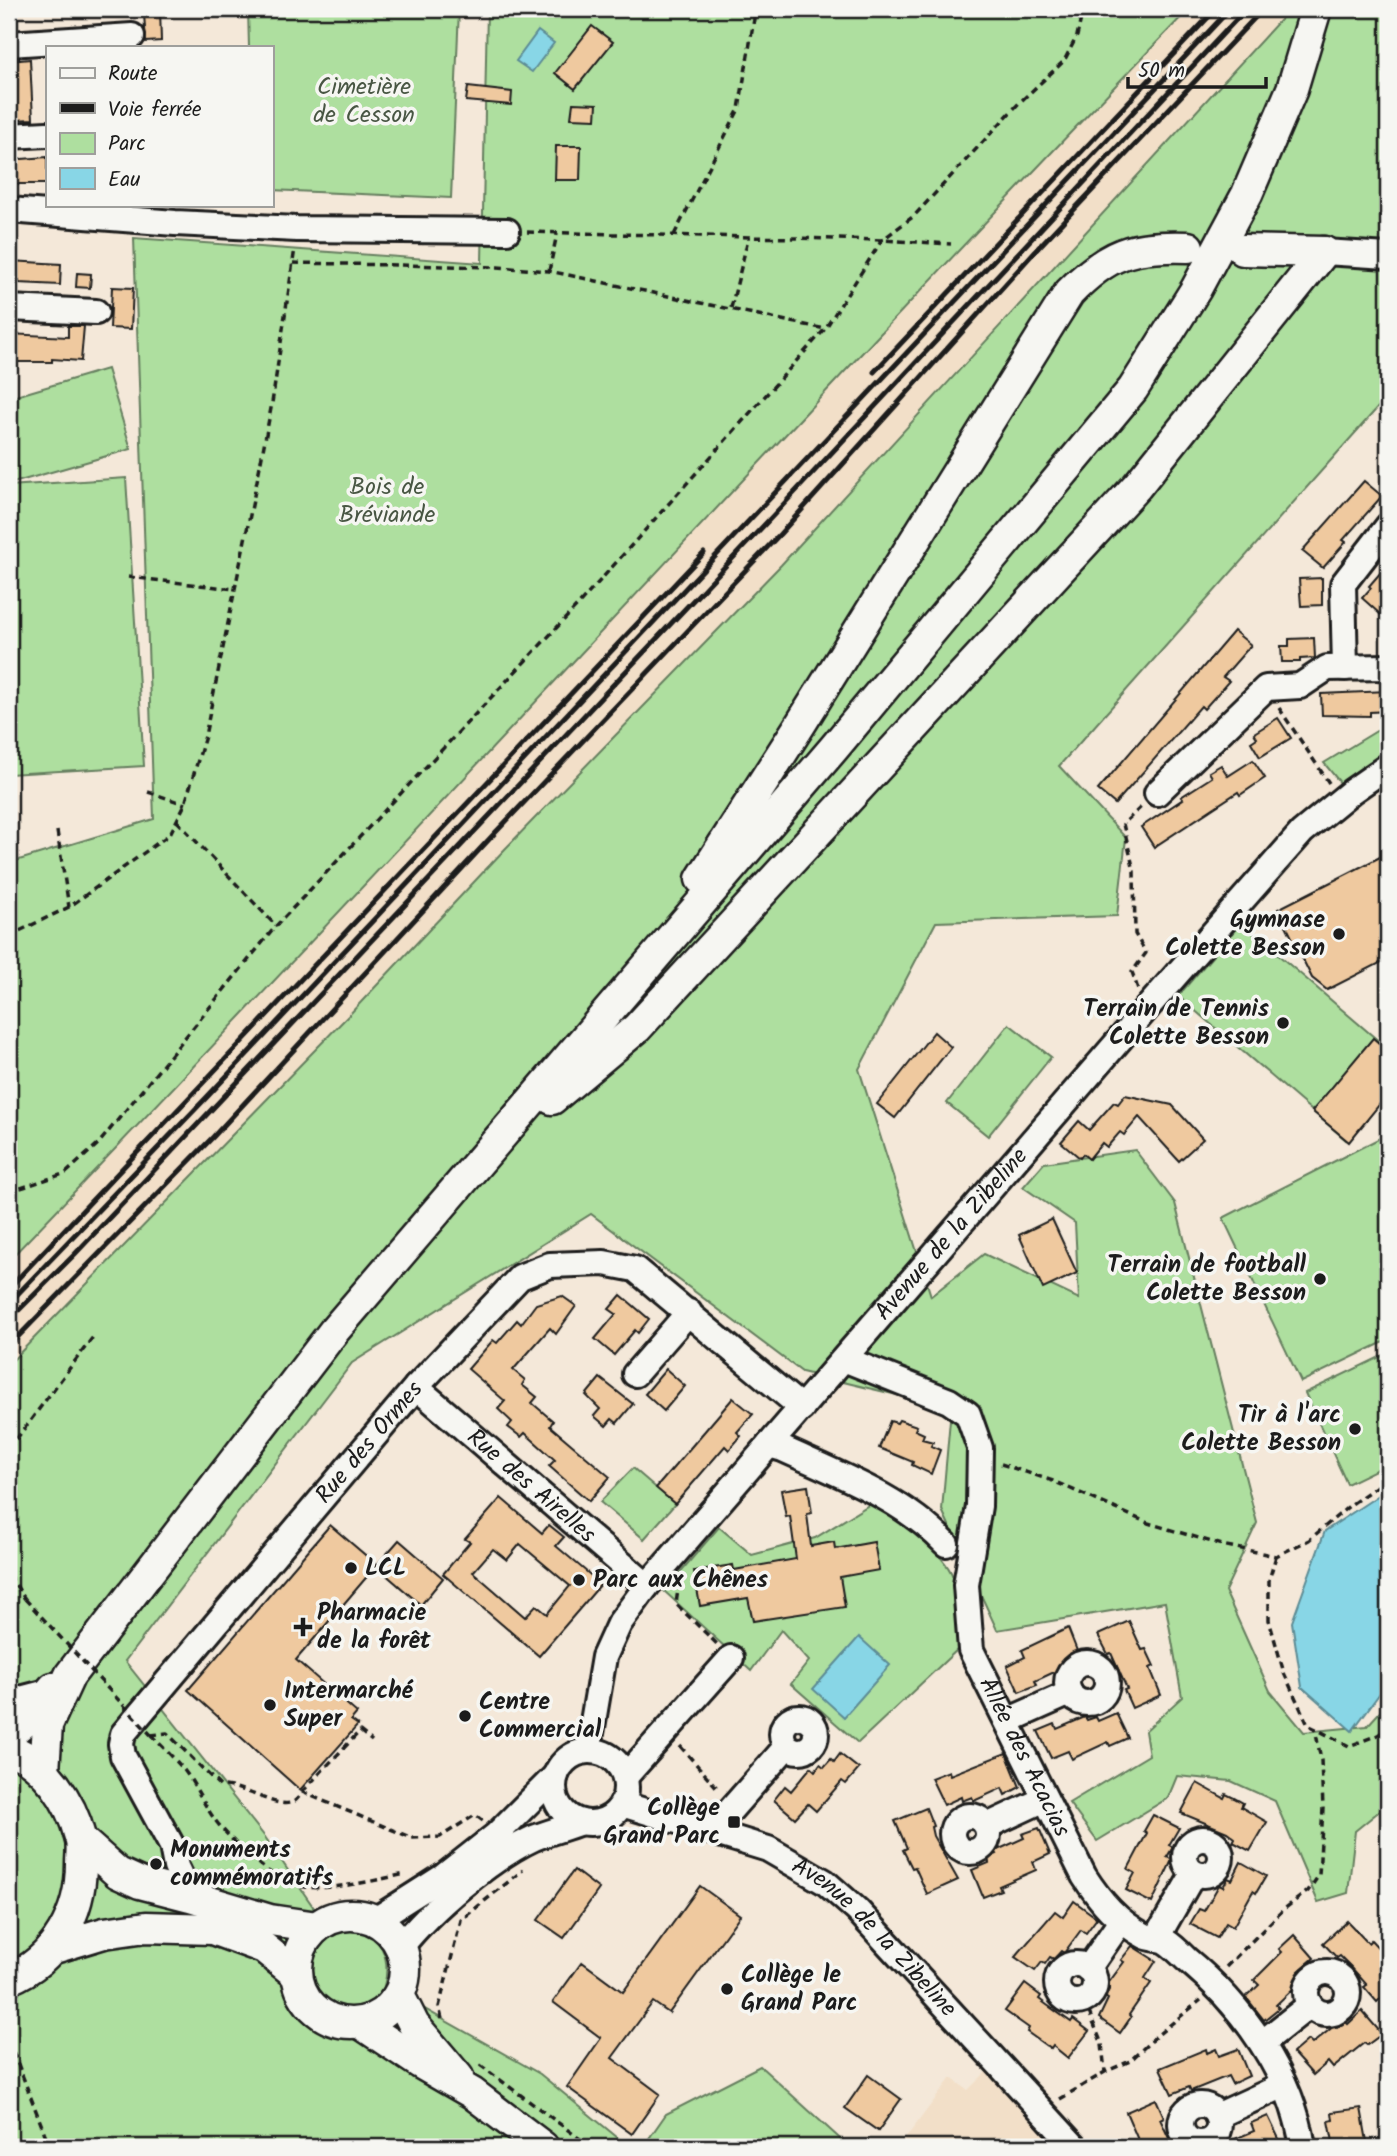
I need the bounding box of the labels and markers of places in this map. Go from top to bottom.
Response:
place label: Gymnase Colette Besson [1165,901,1325,968]
marker: Gymnase Colette Besson [1331,926,1347,942]
place label: Terrain de Tennis Colette Besson [1083,990,1269,1057]
marker: Terrain de Tennis Colette Besson [1275,1015,1291,1031]
place label: Terrain de football Colette Besson [1107,1246,1307,1313]
marker: Terrain de football Colette Besson [1312,1271,1328,1287]
place label: Tir à l'arc Colette Besson [1181,1396,1341,1463]
marker: Tir à l'arc Colette Besson [1347,1421,1363,1437]
place label: LCL [365,1549,406,1588]
marker: LCL [343,1560,359,1576]
place label: Parc aux Chênes [593,1561,768,1600]
marker: Parc aux Chênes [571,1572,587,1588]
place label: Pharmacie de la forêt [317,1594,432,1661]
marker: Pharmacie de la forêt [295,1619,311,1635]
place label: Intermarché Super [284,1672,414,1739]
place label: Centre Commercial [479,1683,602,1750]
marker: Intermarché Super [262,1697,278,1713]
marker: Centre Commercial [457,1708,473,1724]
place label: Collège Grand Parc [603,1789,720,1856]
marker: Collège Grand Parc [726,1814,742,1830]
place label: Monuments commémoratifs [170,1831,333,1898]
marker: Monuments commémoratifs [148,1856,164,1872]
place label: Collège le Grand Parc [741,1956,858,2023]
marker: Collège le Grand Parc [719,1981,735,1997]

